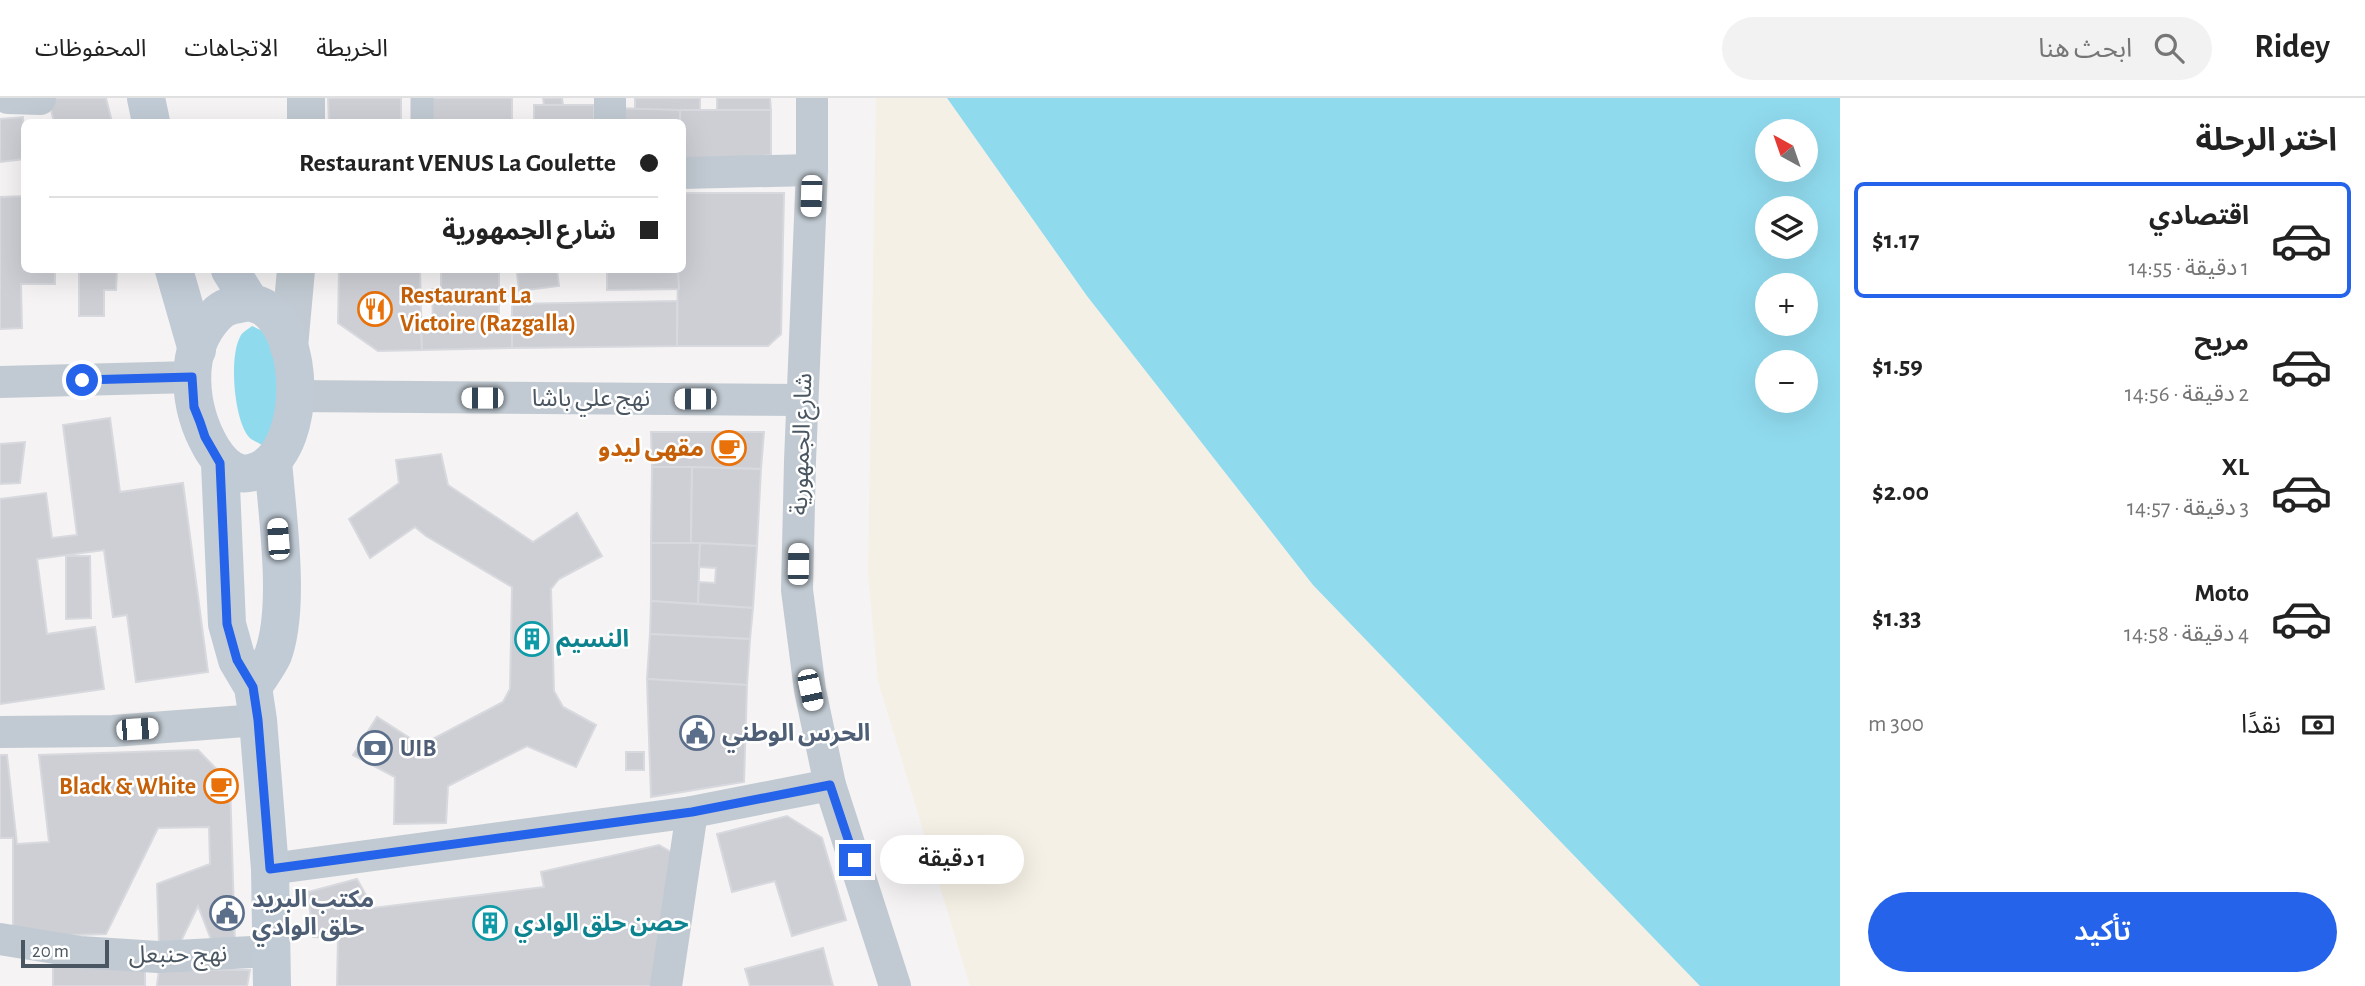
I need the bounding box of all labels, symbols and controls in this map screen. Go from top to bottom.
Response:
search box [1722,17,2212,80]
icon: search [2150,29,2188,67]
text: Ridey [2254,31,2330,64]
text: ابحث هنا [2038,36,2132,62]
text: المحفوظات [35,37,146,61]
text: الاتجاهات [184,37,278,61]
text: الخريطة [316,37,388,61]
north arrow [1755,119,1818,182]
map controls [1755,119,1818,413]
text: اختر الرحلة [2196,124,2337,156]
text: Restaurant VENUS La Goulette [299,150,616,176]
car [800,175,823,217]
button: layers [1755,196,1818,259]
text: اقتصادي [2149,203,2249,229]
icon: car [2270,209,2333,272]
text: شارع الجمهورية [442,218,616,244]
text: $1.17 [1872,227,1920,253]
text: 1 دقيقة · 14:55 [2129,257,2249,280]
button: + [1755,273,1818,336]
place label: Restaurant La Victoire (Razgalla) [400,284,576,336]
restaurant icon: Restaurant La Victoire (Razgalla) [356,290,394,328]
text: مريح [2194,329,2249,355]
icon: car [2270,335,2333,398]
button: − [1755,350,1818,413]
text: $1.59 [1872,353,1923,379]
route start [66,364,98,396]
street label: شارع الجمهورية [788,373,820,516]
text: 2 دقيقة · 14:56 [2125,383,2249,406]
street label: نهج علي باشا [532,387,650,417]
car [462,388,504,409]
car [675,389,717,410]
cafe icon: مقهى ليدو [710,429,748,467]
place label: مقهى ليدو [598,437,704,462]
text: XL [2222,454,2249,480]
icon: car [2270,461,2333,524]
text: $2.00 [1872,479,1929,505]
text: 3 دقيقة · 14:57 [2127,497,2249,520]
car [267,517,290,561]
car [788,543,809,585]
text: Moto [2194,580,2249,606]
icon: car [2270,587,2333,650]
text: $1.33 [1872,605,1921,631]
building icon: النسيم [513,620,551,658]
text: 4 دقيقة · 14:58 [2124,623,2249,646]
place label: النسيم [556,628,629,656]
car [796,667,825,713]
icon: cash [2299,706,2337,744]
text: نقدًا [2241,712,2281,738]
text: 300 m [1868,713,1924,736]
public building icon: الحرس الوطني [678,714,716,752]
car [116,717,159,741]
place label: الحرس الوطني [722,722,870,753]
bank icon: UIB [356,729,394,767]
place label: UIB [400,737,436,761]
cafe icon: Black & White [202,767,240,805]
place label: Black & White [59,775,196,799]
callout: 1 دقيقة [880,836,1023,884]
route end [839,844,871,876]
text: 1 دقيقة [918,848,986,871]
place label: مكتب البريد حلق الوادي [252,888,374,947]
button: تأكيد [1868,892,2337,972]
public building icon: مكتب البريد حلق الوادي [208,894,246,932]
building icon: حصن حلق الوادي [471,904,509,942]
place label: حصن حلق الوادي [514,912,689,943]
scale bar [21,937,108,969]
text: 20 m [32,942,69,961]
street label: نهج حنبعل [128,942,228,972]

